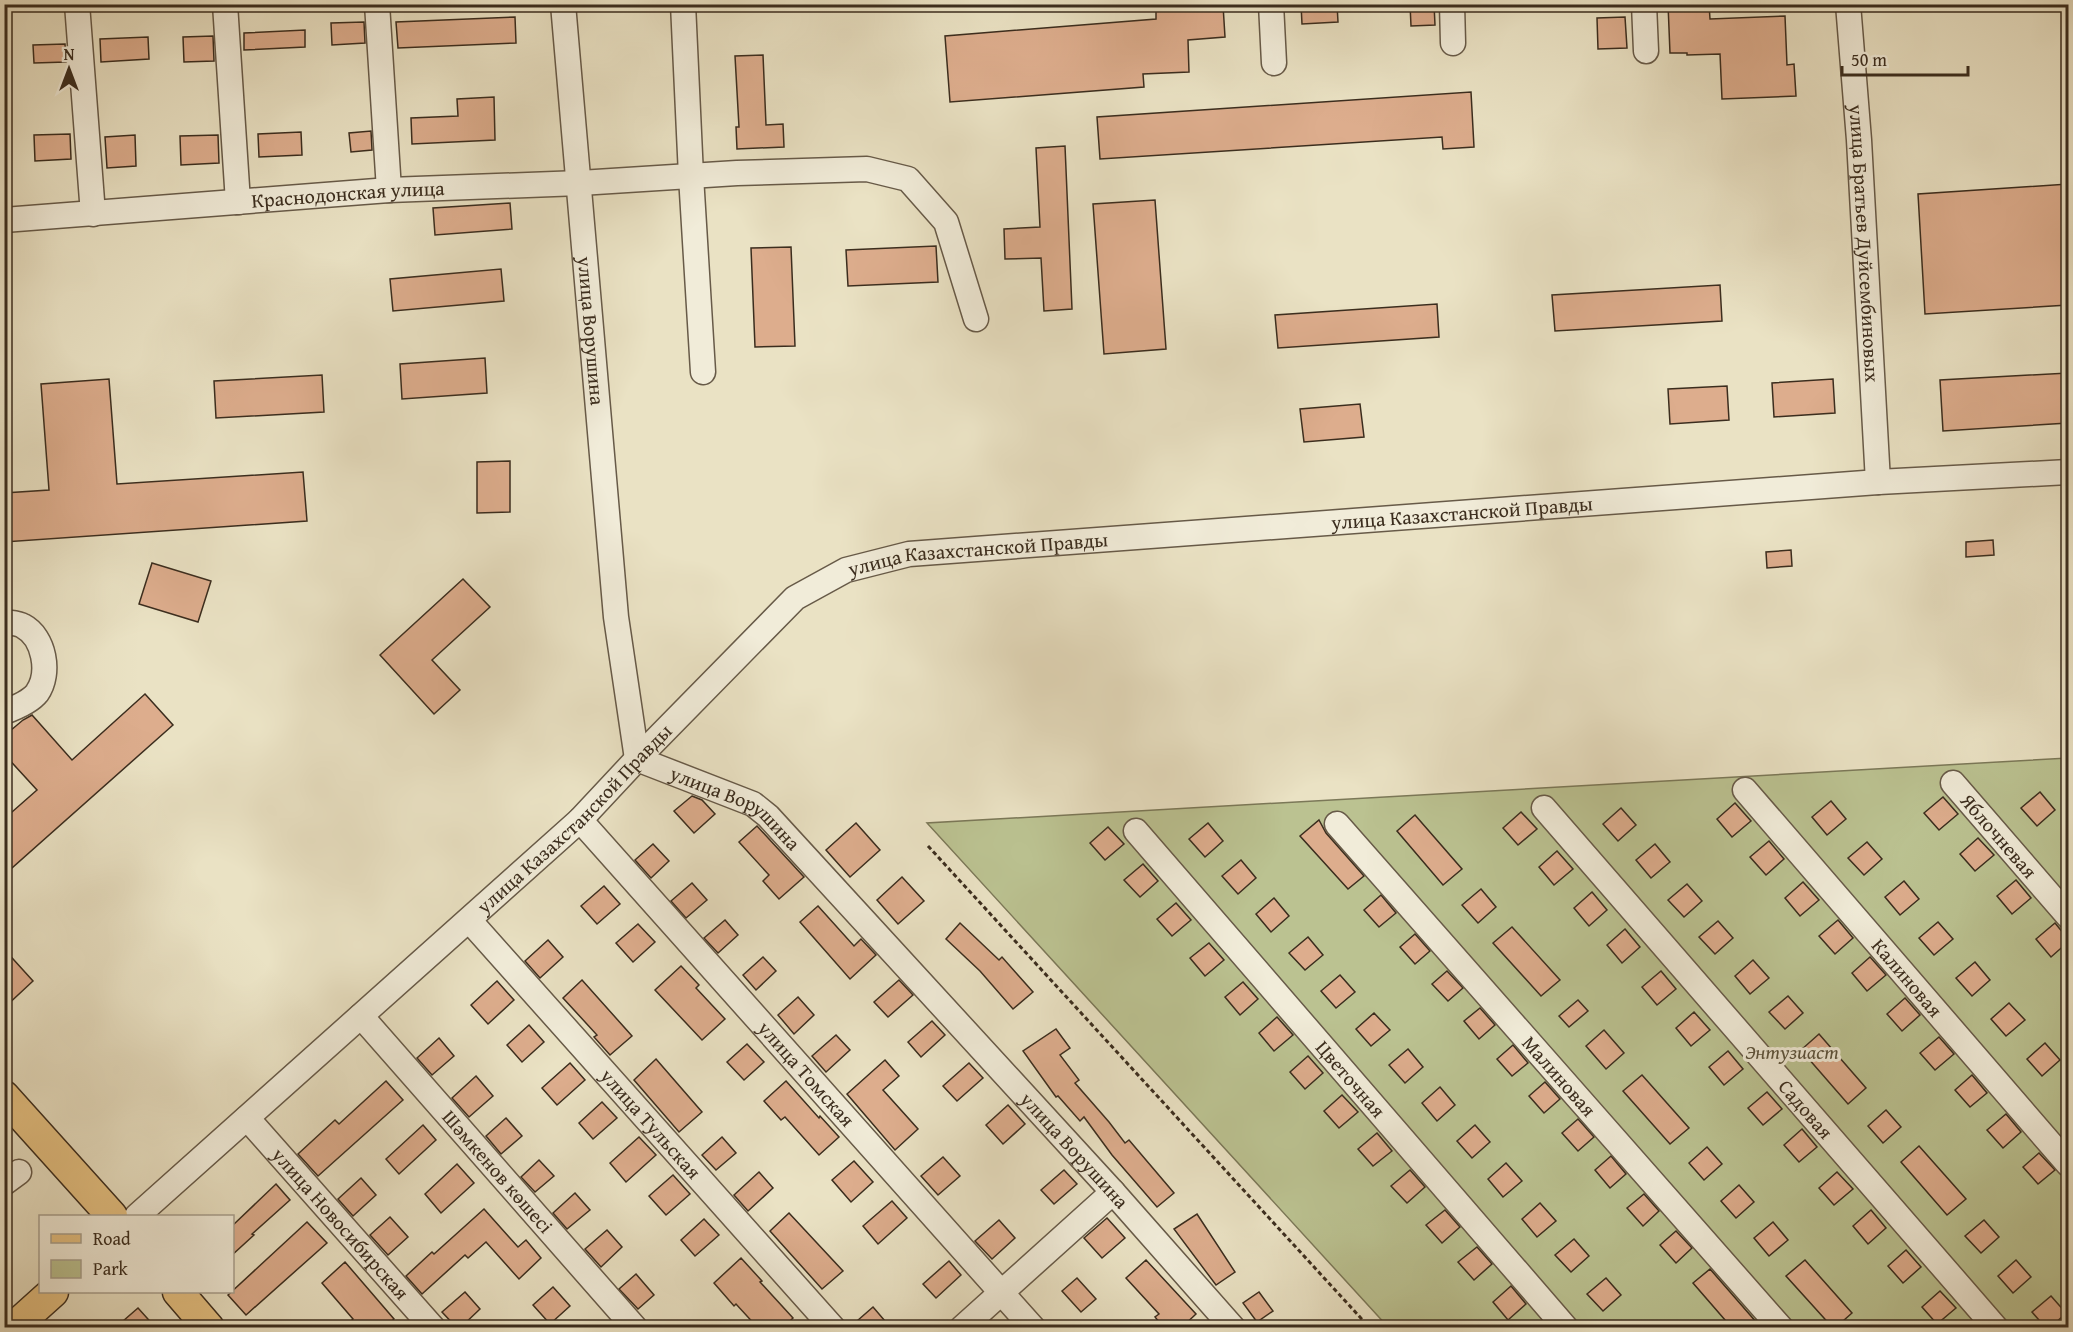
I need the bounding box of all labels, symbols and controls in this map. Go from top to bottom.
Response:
north arrow [39,39,99,99]
scale bar [1842,39,1968,77]
text: N [64,42,75,66]
text: 50 m [1851,46,1887,73]
street label: улица Братьев Дуйсембиновых [1842,102,1887,384]
street label: Краснодонская улица [250,173,446,215]
street label: улица Ворушина [571,254,613,407]
street label: улица Казахстанской Правды [1329,488,1594,537]
street label: улица Казахстанской Правды [844,524,1109,583]
street label: улица Казахстанской Правды [469,717,678,921]
street label: улица Ворушина [665,758,808,857]
street label: Яблочневая [1953,786,2044,885]
street label: Калиновая [1865,932,1950,1023]
street label: улица Томская [751,1013,862,1133]
street label: Малиновая [1516,1029,1603,1123]
street label: Цветочная [1309,1034,1393,1124]
park label: Энтузиаст [1745,1037,1839,1066]
street label: улица Тульская [593,1061,708,1185]
street label: Садовая [1772,1073,1840,1145]
street label: улица Ворушина [1013,1084,1136,1215]
street label: Шәмкенов көшесі [436,1103,561,1240]
street label: улица Новосибирская [265,1140,416,1306]
legend [39,1215,234,1293]
text: Road [93,1225,131,1252]
text: Park [93,1255,129,1282]

